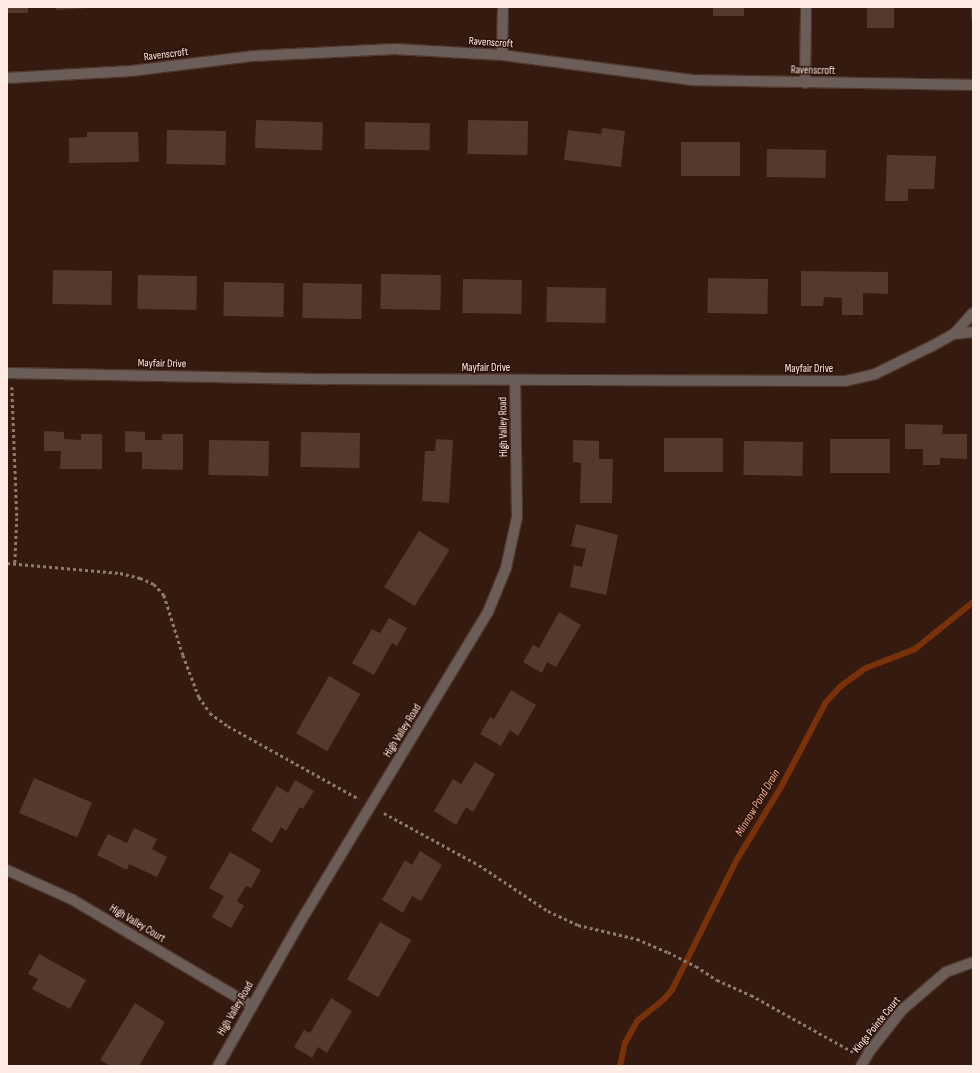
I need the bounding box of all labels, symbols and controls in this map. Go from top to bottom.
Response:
street label: Ravenscroft [468,35,514,51]
street label: Ravenscroft [143,46,189,64]
street label: Ravenscroft [791,64,835,78]
street label: Mayfair Drive [138,357,186,371]
street label: Mayfair Drive [462,361,510,375]
street label: Mayfair Drive [785,362,833,376]
street label: High Valley Road [497,397,511,457]
street label: High Valley Road [381,702,425,760]
water label: Minnow Pond Drain [732,767,784,839]
street label: High Valley Court [107,902,167,946]
street label: High Valley Road [215,980,257,1038]
street label: Kings Pointe Court [850,994,904,1056]

